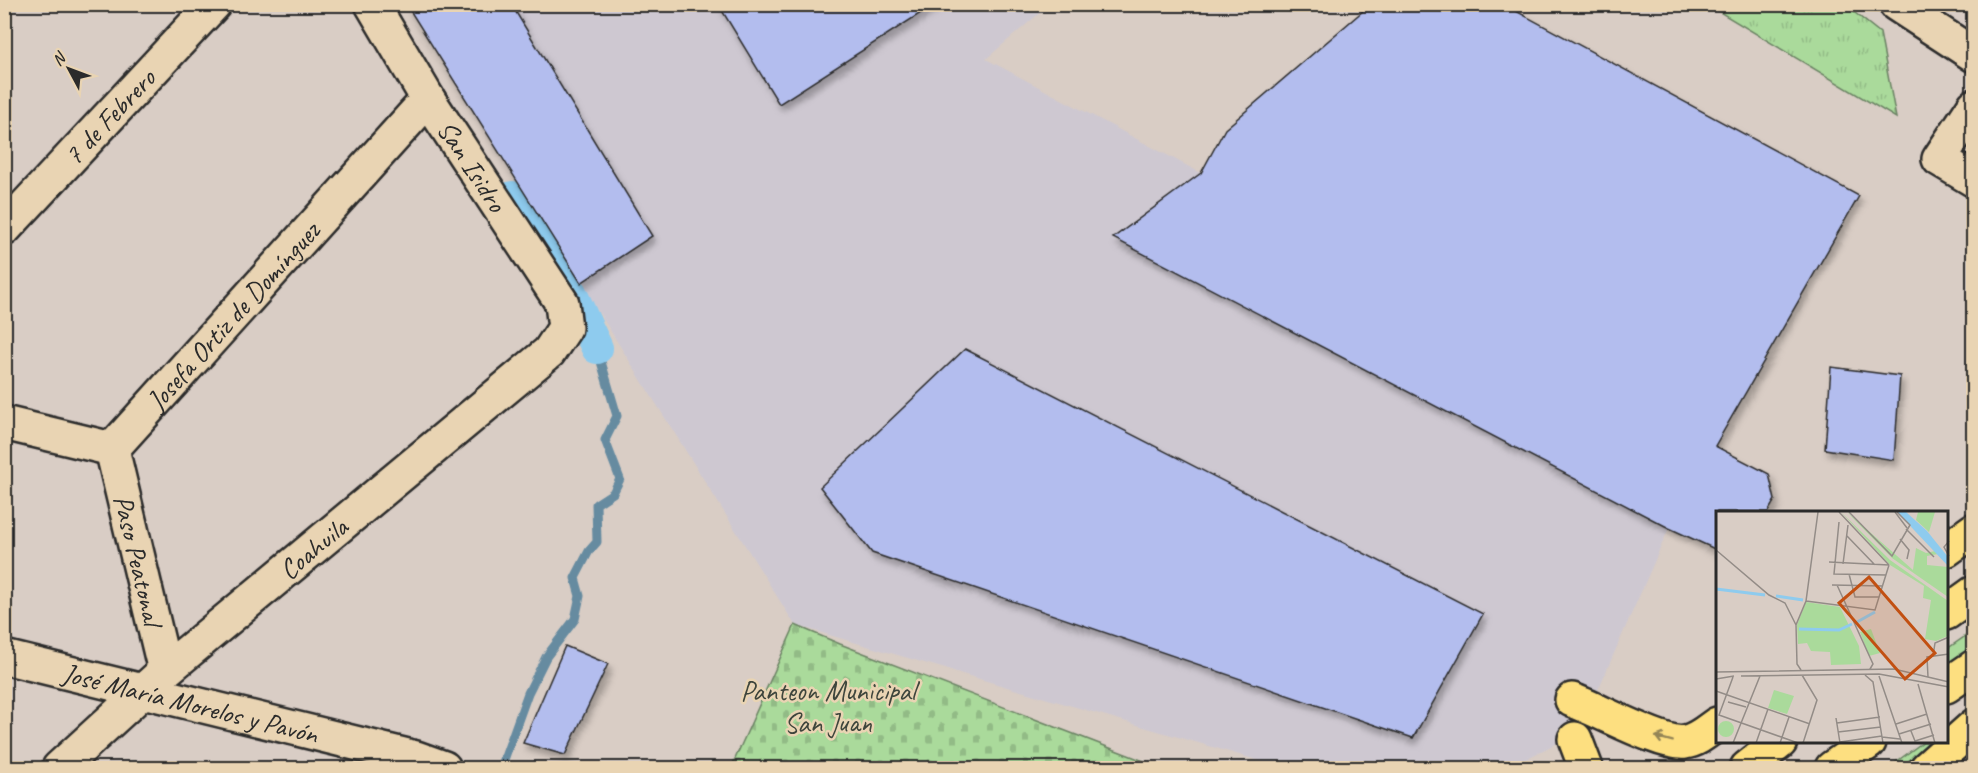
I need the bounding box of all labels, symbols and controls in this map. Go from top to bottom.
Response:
north arrow [39,39,99,99]
text: N [48,47,71,70]
street label: 7 de Febrero [56,59,164,172]
street label: San Isidro [430,114,516,220]
street label: Josefa Ortiz de Domínguez [137,212,328,419]
street label: Paso Peatonal [106,491,172,633]
street label: Coahuila [271,508,356,587]
inset map [1716,511,1948,743]
street label: José María Morelos y Pavón [57,654,323,751]
park label: Panteon Municipal San Juan [740,673,921,740]
one-way arrow [1655,732,1674,744]

